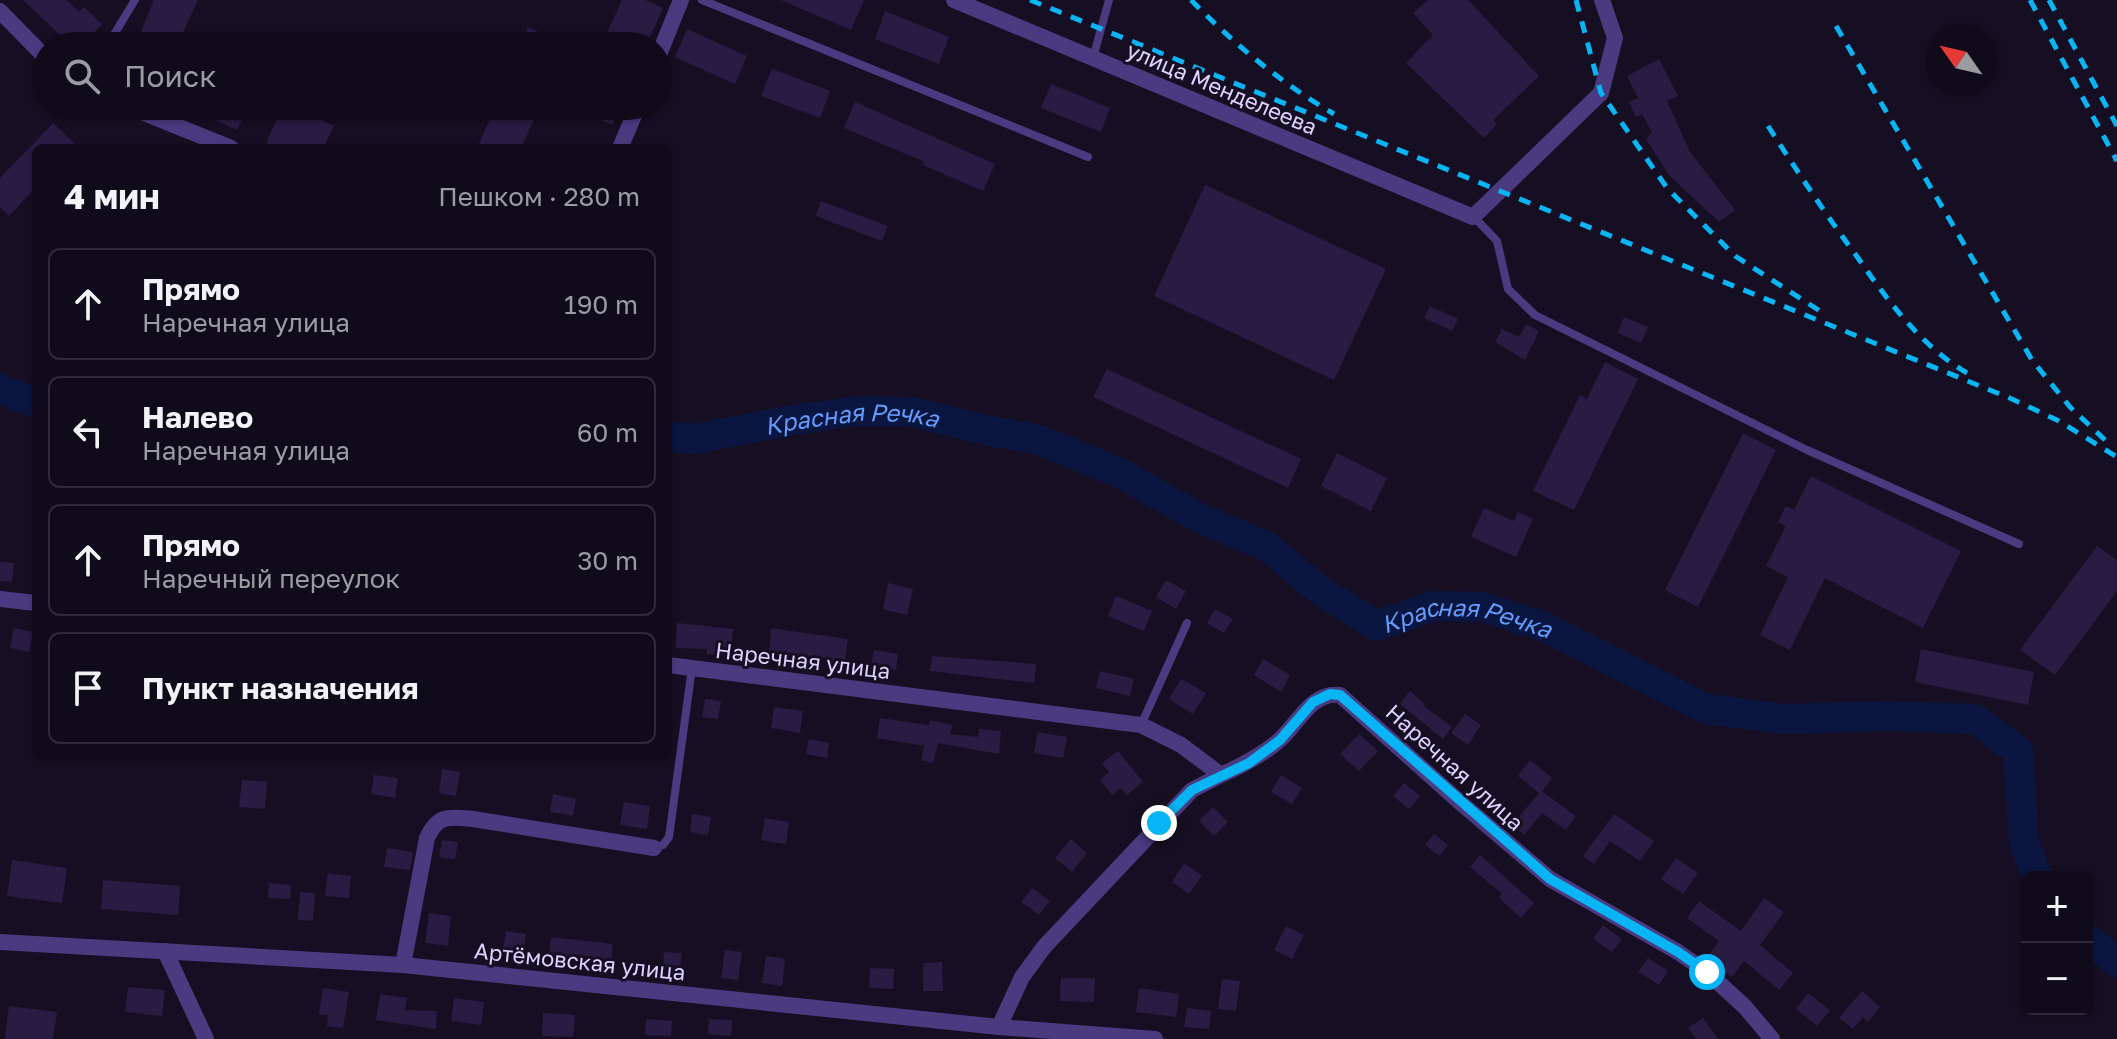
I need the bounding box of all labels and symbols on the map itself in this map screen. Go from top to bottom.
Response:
north arrow [1925,24,1997,96]
street label: улица Менделеева [1123,36,1321,140]
water label: Красная Речка [762,396,944,440]
water label: Красная Речка [1377,591,1557,643]
street label: Наречная улица [714,636,892,684]
street label: Наречная улица [1381,698,1529,836]
route end [1141,805,1177,841]
street label: Артёмовская улица [473,936,687,986]
route start [1689,954,1725,990]

